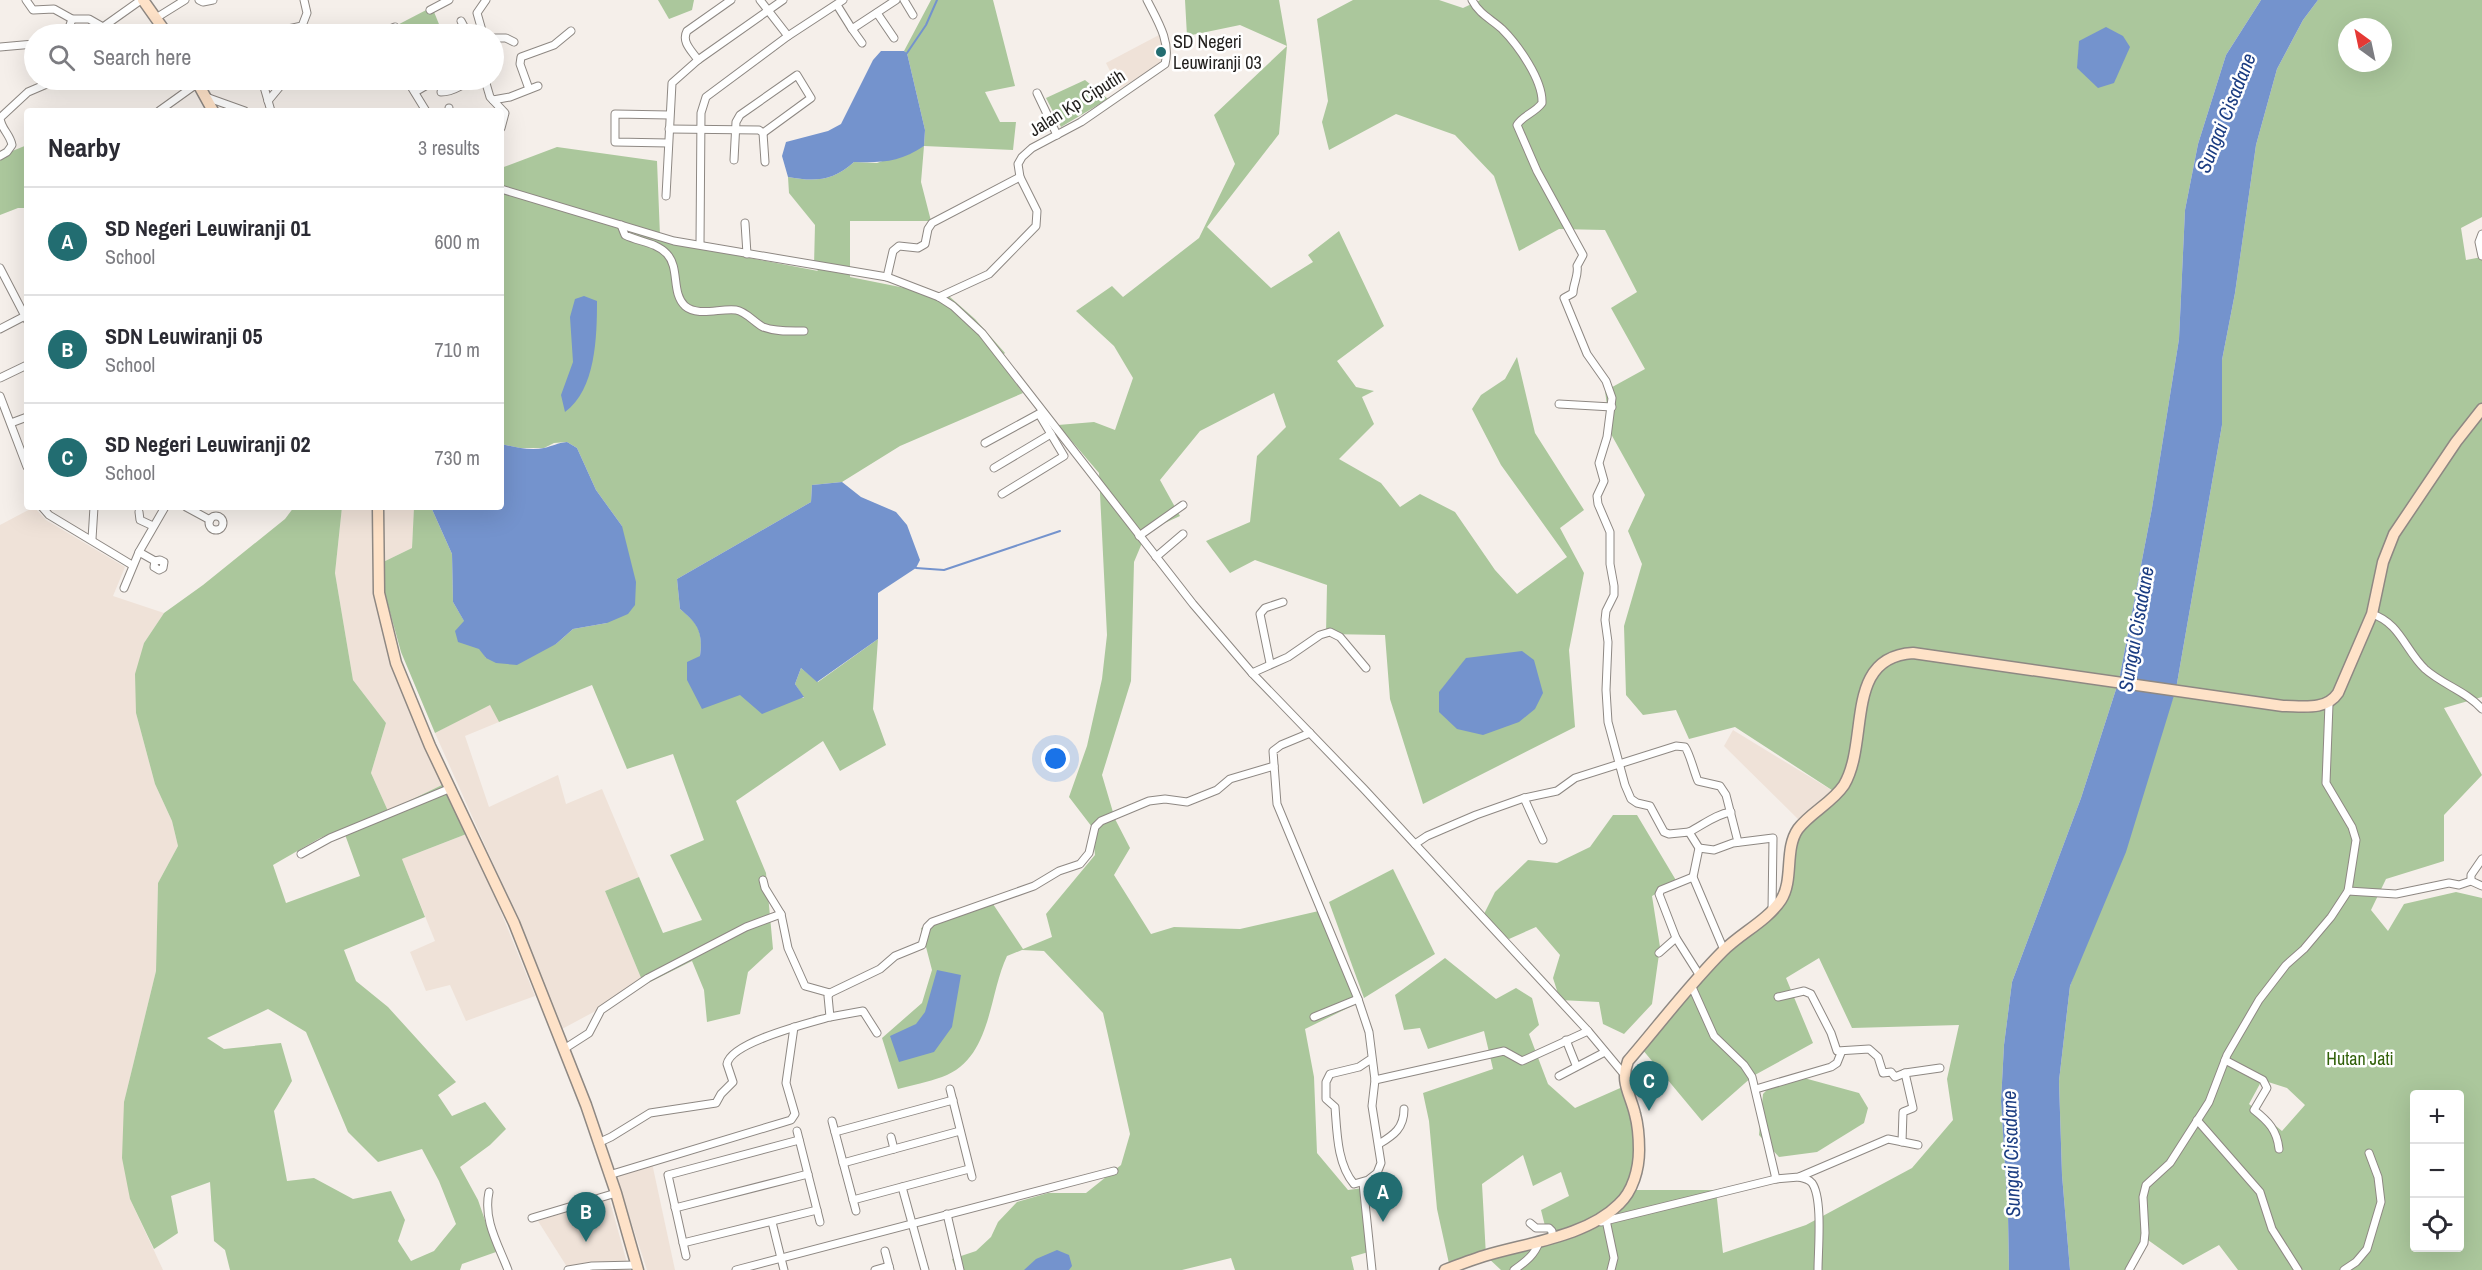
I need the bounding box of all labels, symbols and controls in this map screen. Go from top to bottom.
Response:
north arrow [2338,18,2392,72]
search box [24,24,504,90]
place label: SD Negeri Leuwiranji 03 [1173,29,1262,75]
icon: search [45,41,78,74]
text: Search here [93,42,191,72]
marker: SD Negeri Leuwiranji 03 [1154,45,1168,59]
water label: Sungai Cisadane [2189,49,2262,177]
street label: Jalan Kp Ciputih [1024,63,1130,142]
text: Nearby [48,130,120,165]
text: 3 results [418,134,480,161]
text: SD Negeri Leuwiranji 01 [105,213,311,243]
text: A [62,228,73,255]
text: 600 m [434,228,480,255]
text: School [105,243,155,270]
text: SDN Leuwiranji 05 [105,321,262,351]
text: B [62,336,73,363]
text: 710 m [434,336,480,363]
text: School [105,351,155,378]
text: SD Negeri Leuwiranji 02 [105,429,311,459]
text: C [62,444,73,471]
text: 730 m [434,444,480,471]
text: School [105,459,155,486]
water label: Sungai Cisadane [2111,564,2160,694]
your location [1041,744,1070,773]
park label: Hutan Jati [2326,1046,2394,1071]
pin: C [1630,1062,1668,1111]
water label: Sungai Cisadane [1995,1090,2026,1218]
map controls [2410,1090,2464,1252]
button: + [2410,1090,2464,1144]
button: − [2410,1144,2464,1198]
pin: A [1364,1172,1402,1222]
pin: B [566,1192,606,1242]
button: locate [2410,1198,2464,1252]

